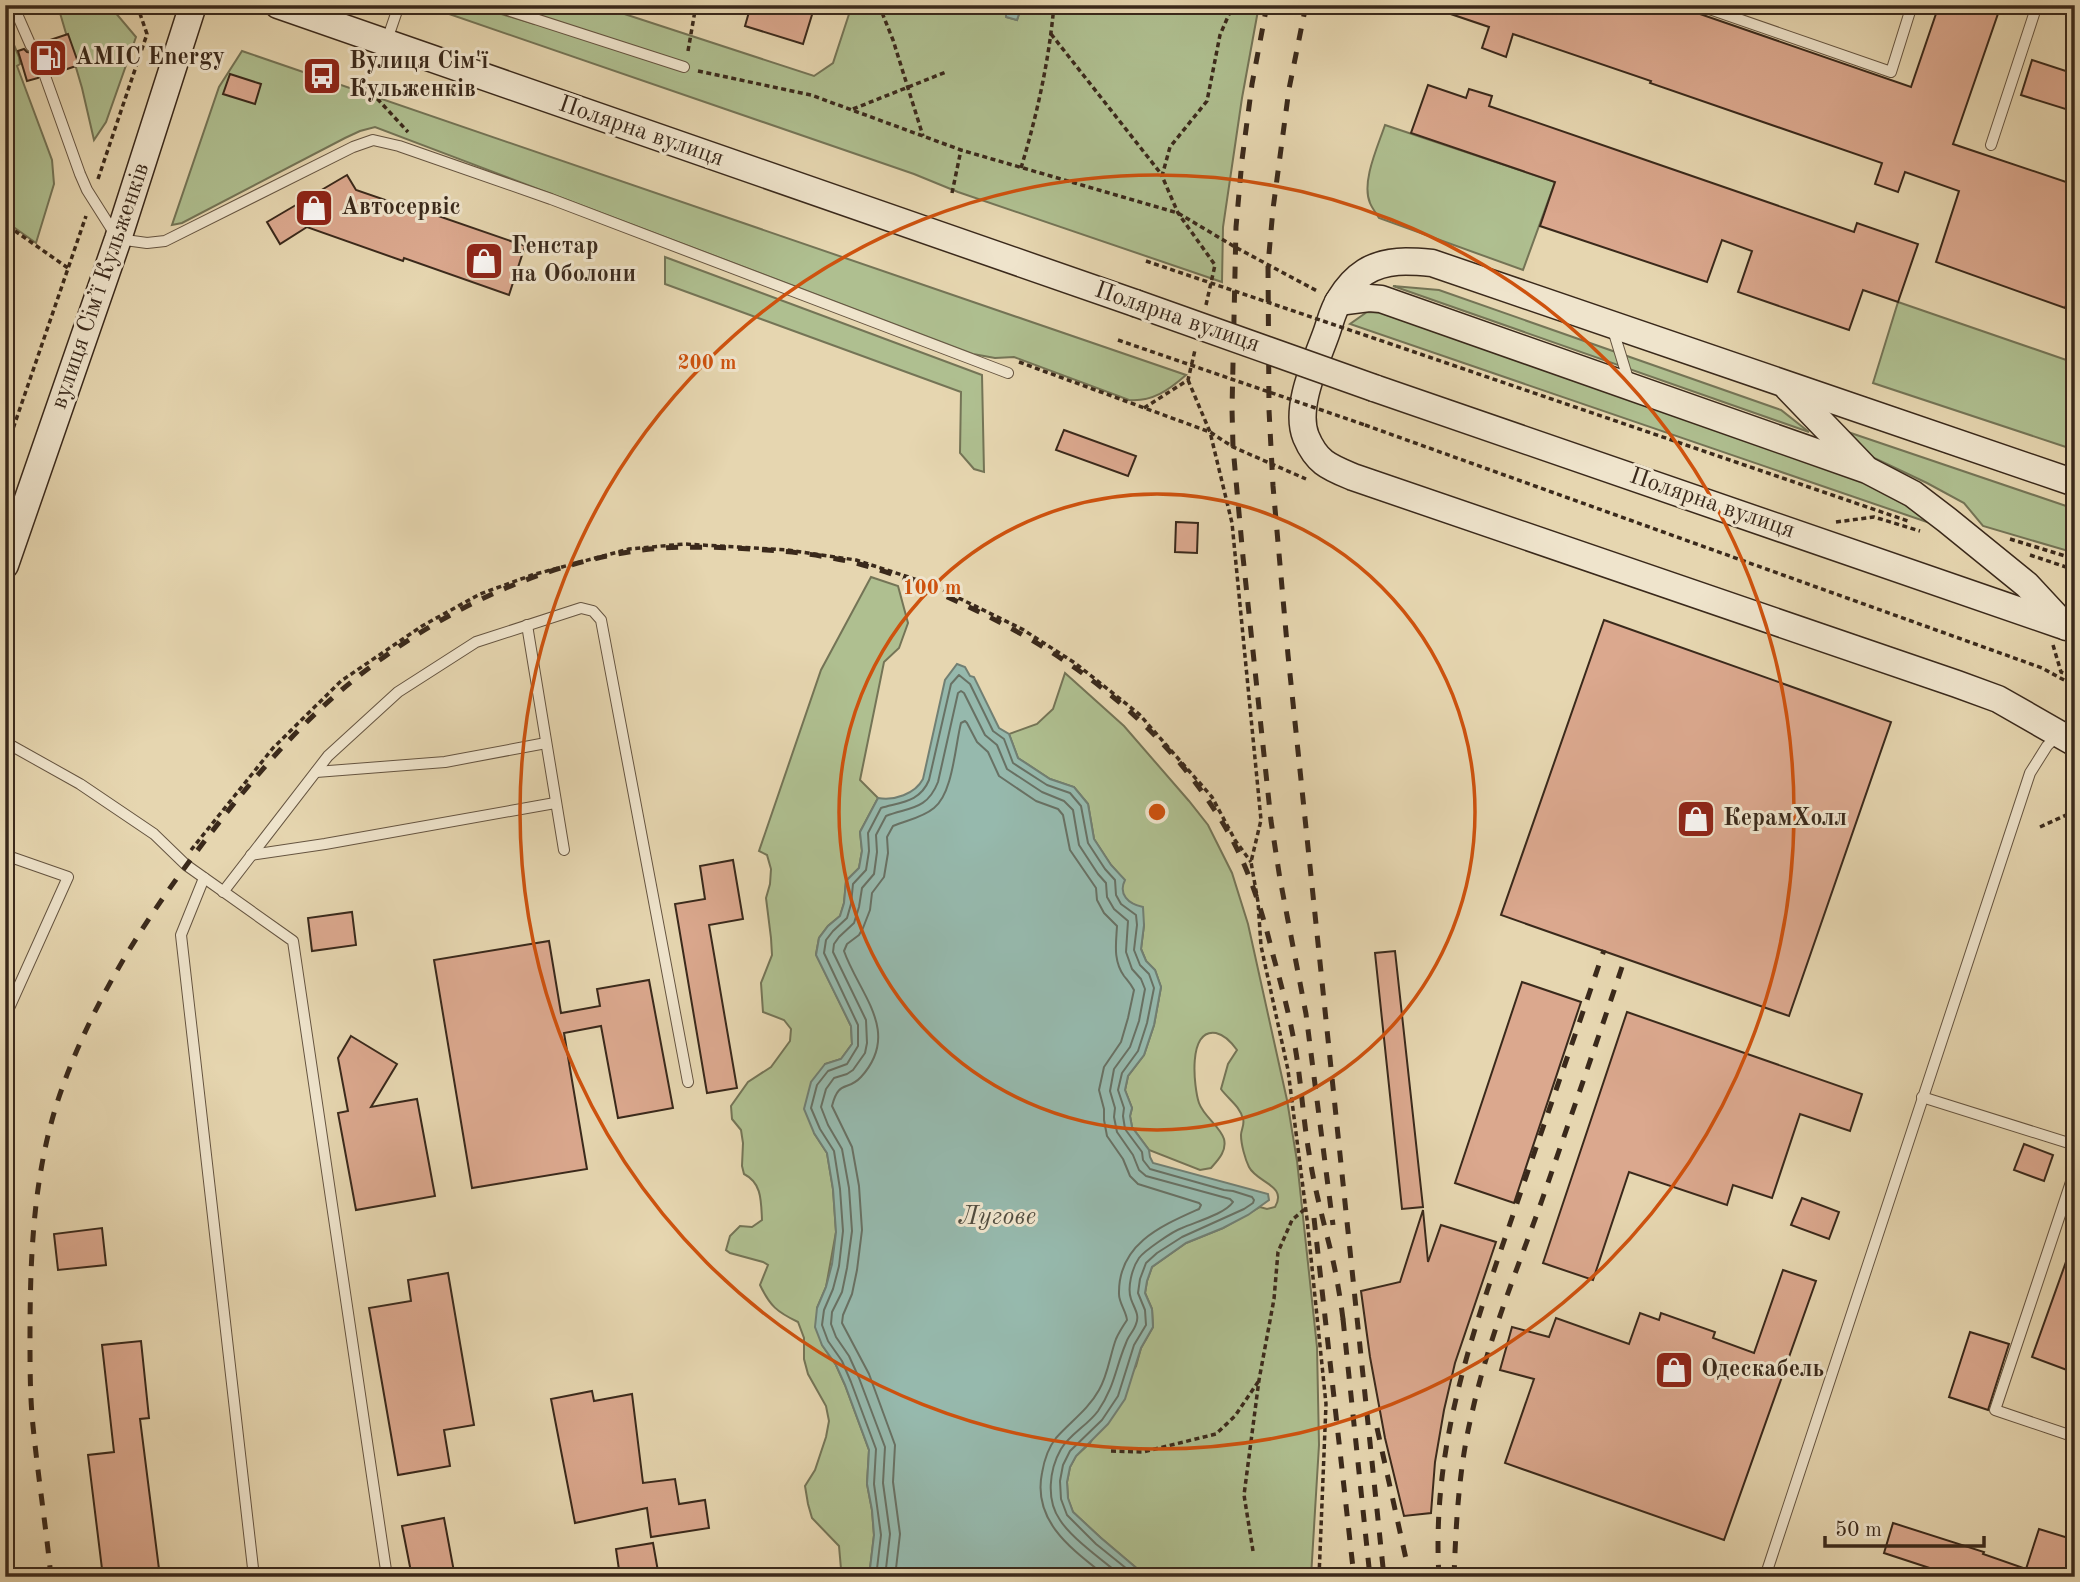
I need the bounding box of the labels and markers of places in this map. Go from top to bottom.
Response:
fuel station icon: AMIC Energy [27,37,69,79]
place label: AMIC Energy [75,46,225,70]
place label: Вулиця Сім'ї Кульженків [349,50,488,102]
bus stop icon: Вулиця Сім'ї Кульженків [301,55,343,97]
shop icon: Автосервіс [293,187,335,229]
place label: Автосервіс [341,196,461,220]
place label: Генстар на Оболони [511,235,636,287]
shop icon: Генстар на Оболони [463,240,505,282]
shop icon: КерамХолл [1675,798,1717,840]
centre of rings [1145,800,1169,824]
place label: КерамХолл [1723,807,1847,831]
shop icon: Одескабель [1653,1349,1695,1391]
place label: Одескабель [1701,1358,1824,1382]

